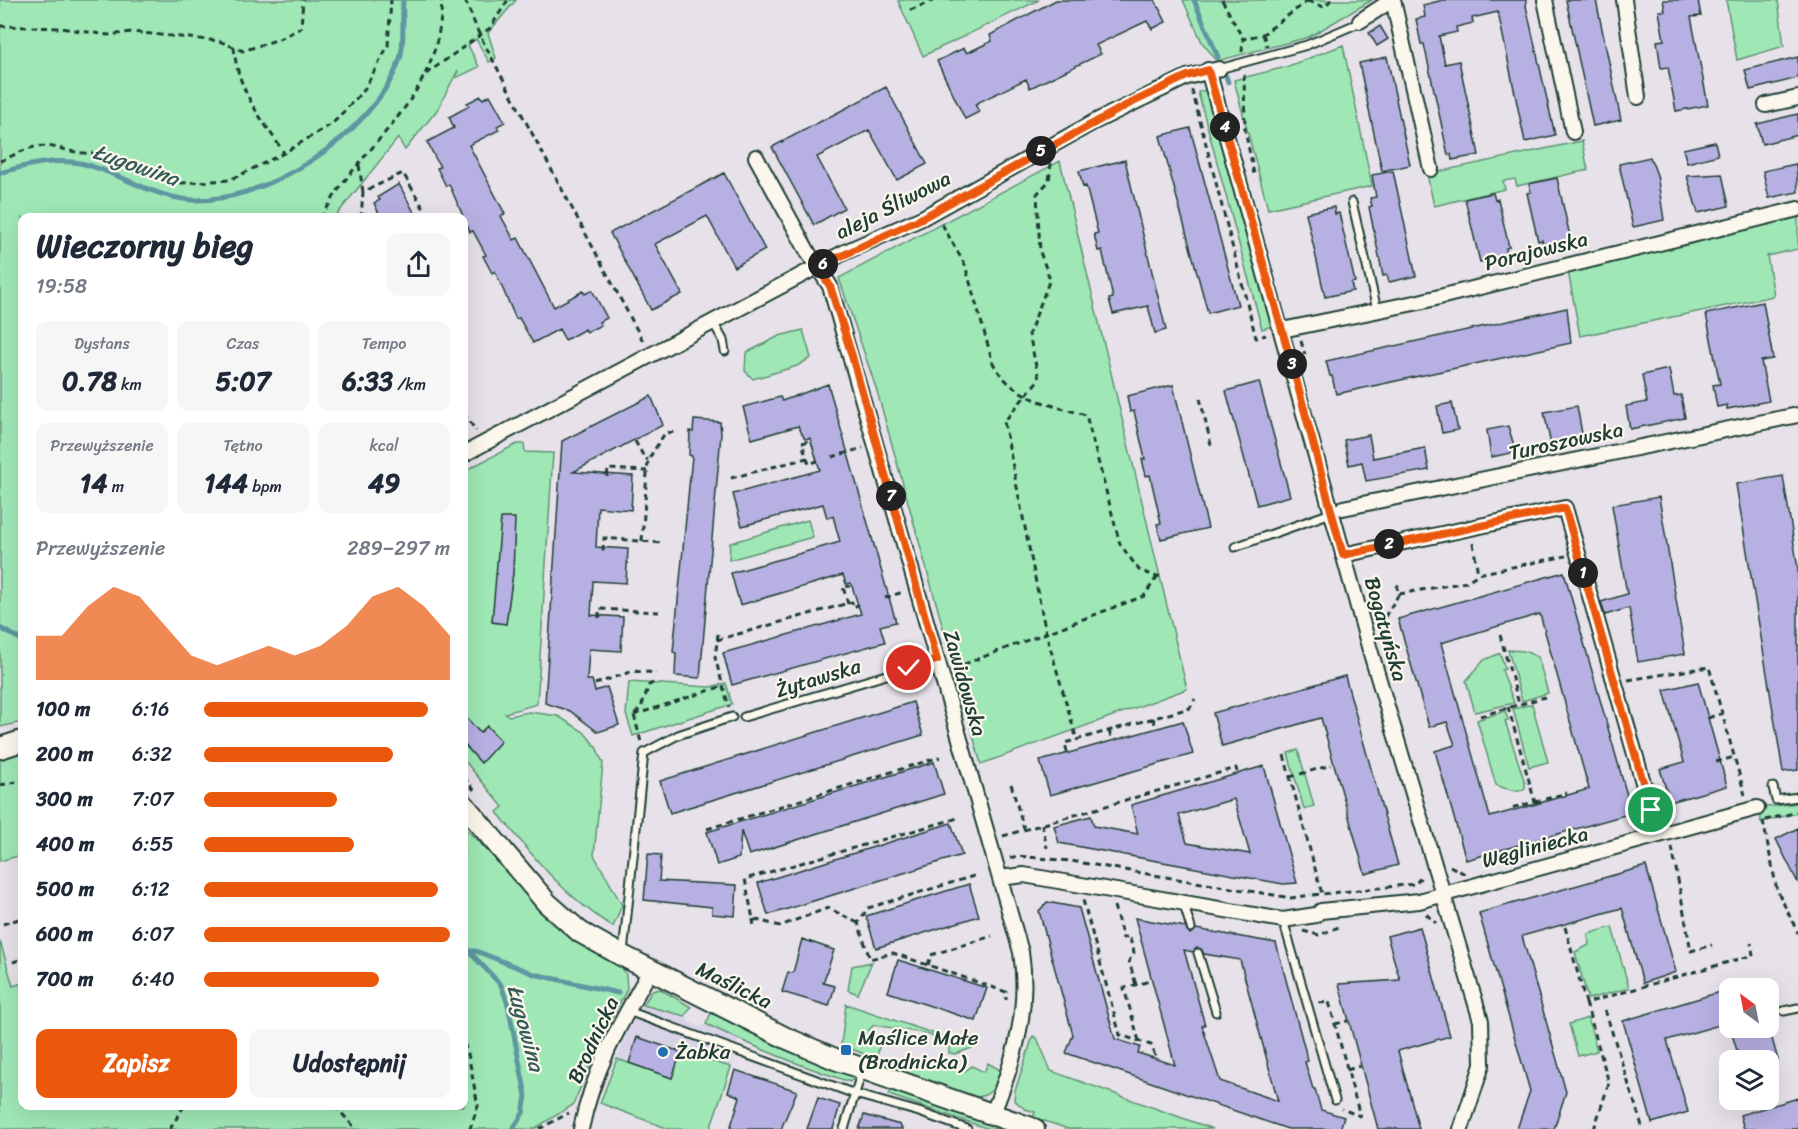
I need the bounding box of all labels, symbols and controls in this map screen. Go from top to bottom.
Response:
pin: 4 [1210,112,1240,142]
text: 4 [1220,112,1230,141]
water label: Ługowina [88,132,186,198]
pin: 5 [1026,136,1056,166]
text: 5 [1036,136,1046,165]
street label: aleja Śliwowa [829,159,958,250]
text: Wieczorny bieg [36,217,253,275]
street label: Porajowska [1480,220,1592,282]
button: share [387,233,450,296]
pin: 6 [808,249,838,279]
text: 6 [818,249,828,278]
text: 19:58 [36,269,87,304]
text: Dystans [74,329,130,358]
text: Czas [227,329,259,358]
text: Tempo [362,329,406,358]
pin: 3 [1277,349,1307,379]
text: 3 [1288,349,1296,378]
text: 0.78 [62,358,117,404]
text: 5:07 [215,358,271,404]
text: 6:33 [342,358,393,404]
text: km [117,370,142,399]
text: /km [393,370,426,399]
street label: Turoszowska [1505,410,1627,472]
text: Przewyższenie [50,431,154,460]
text: Tętno [223,431,263,460]
text: kcal [369,431,399,460]
text: 14 [80,460,107,506]
text: 144 [204,460,248,506]
text: 49 [368,460,400,506]
text: m [107,472,124,501]
text: bpm [248,472,282,501]
pin: 7 [876,481,906,511]
text: 7 [886,481,896,510]
pin: 2 [1374,529,1404,559]
text: 2 [1384,529,1394,558]
text: Przewyższenie [36,531,165,566]
text: 289–297 m [347,531,450,566]
pin: 1 [1568,558,1598,588]
text: 1 [1580,558,1586,587]
street label: Bogatyńska [1353,572,1419,686]
street label: Zawidowska [932,625,998,741]
pin [883,642,934,693]
street label: Żytawska [770,647,866,709]
icon: check [892,651,925,684]
text: 100 m [36,692,90,727]
text: 6:16 [132,692,169,727]
text: 200 m [36,737,93,772]
text: 6:32 [132,737,172,772]
text: 300 m [36,782,93,817]
text: 7:07 [132,782,174,817]
pin [1625,784,1676,835]
icon: arrive [1634,793,1667,826]
street label: Węgliniecka [1477,814,1593,879]
text: 400 m [36,827,94,862]
text: 6:55 [132,827,174,862]
text: 500 m [36,872,94,907]
text: 6:12 [132,872,170,907]
text: 600 m [36,917,93,952]
text: 6:07 [132,917,173,952]
street label: Maślicka [689,950,779,1020]
text: 700 m [36,962,93,997]
text: 6:40 [132,962,175,997]
north arrow [1719,978,1779,1038]
map controls [1719,978,1779,1110]
water label: Ługowina [496,980,557,1078]
street label: Brodnicka [556,989,630,1090]
place label: Maślice Małe (Brodnicka) [858,1019,979,1081]
button: Zapisz [36,1029,237,1098]
button: Udostępnij [249,1029,450,1098]
place label: Żabka [675,1033,731,1071]
marker: Maślice Małe (Brodnicka) [839,1043,853,1057]
marker: Żabka [656,1045,670,1059]
button: layers [1719,1050,1779,1110]

